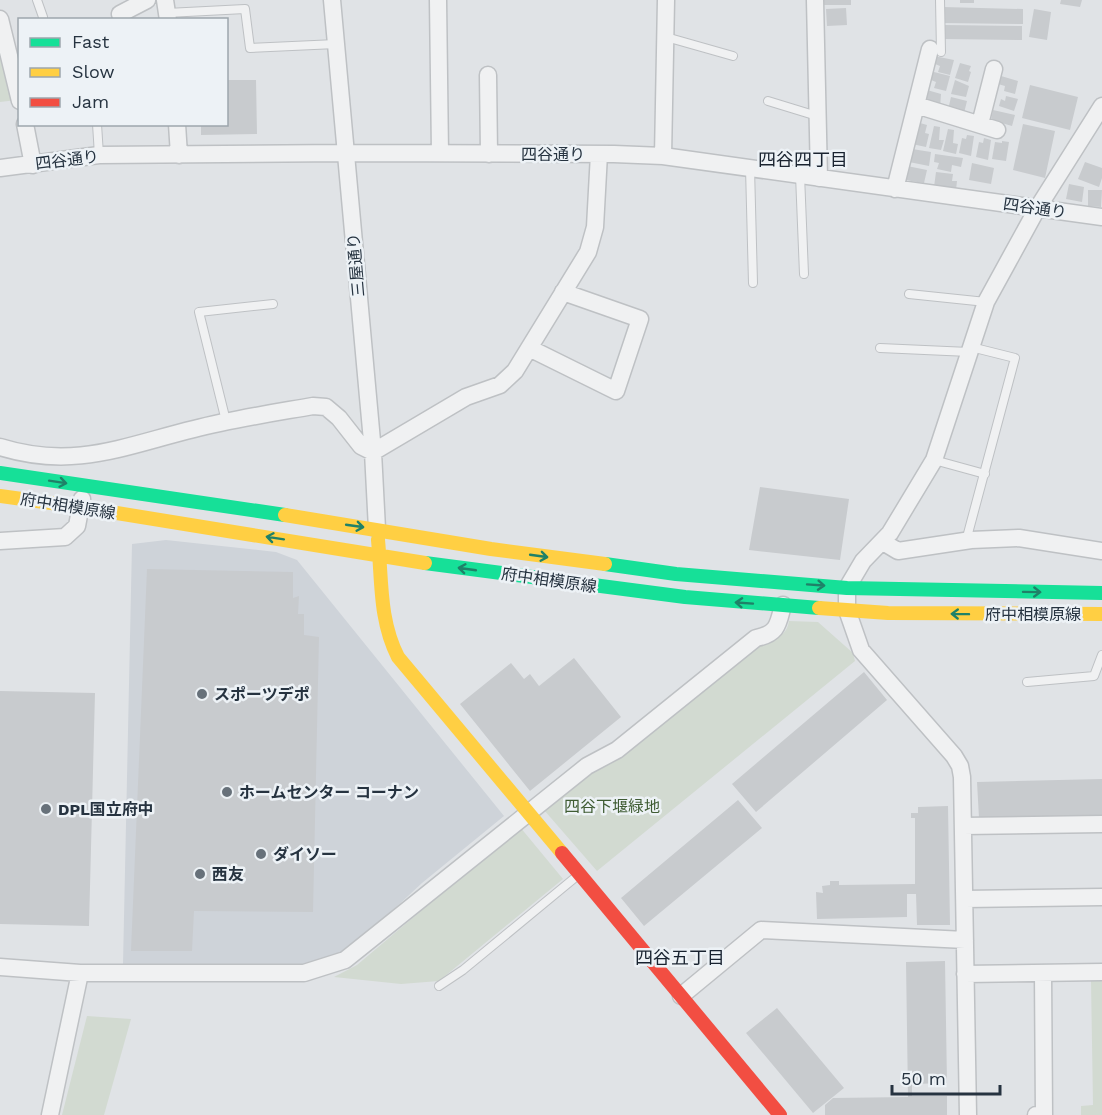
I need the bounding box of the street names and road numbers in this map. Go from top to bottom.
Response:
street label: 四谷通り [521,145,585,164]
street label: 四谷通り [34,147,100,173]
street label: 四谷通り [1002,194,1068,222]
street label: 三屋通り [344,232,368,298]
street label: 府中相模原線 [19,489,117,523]
street label: 府中相模原線 [500,564,598,596]
street label: 府中相模原線 [985,605,1081,624]

